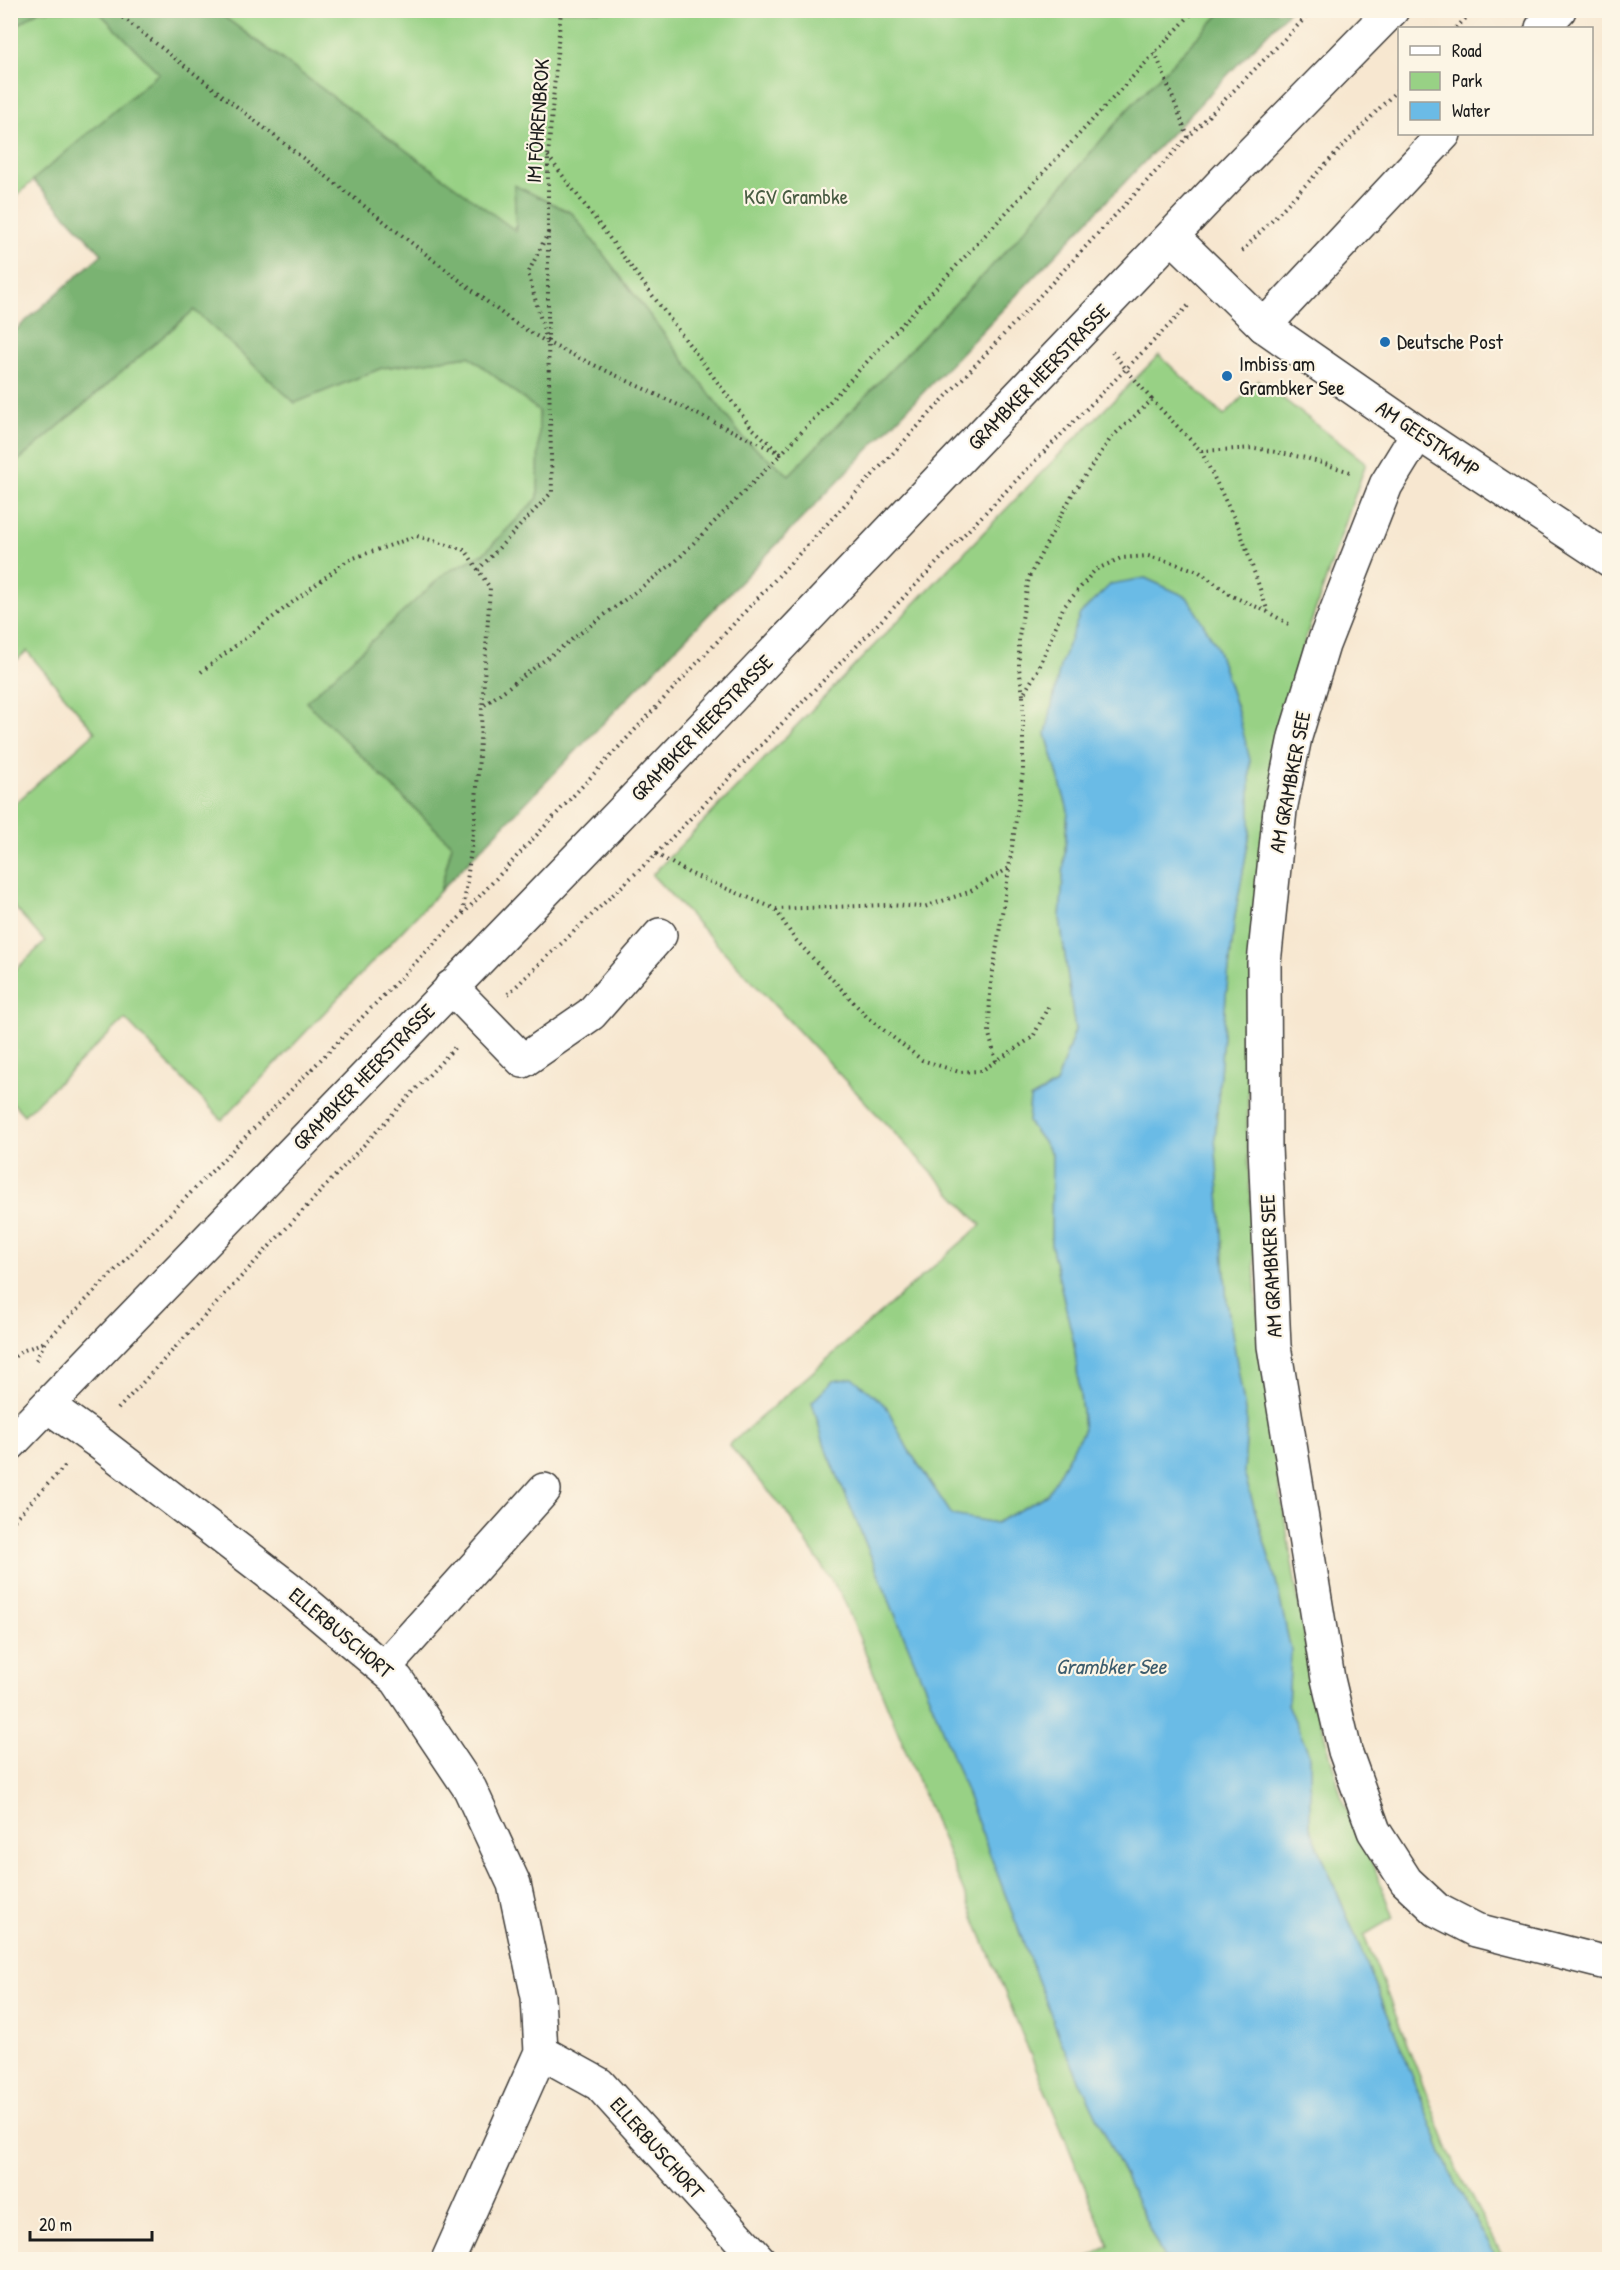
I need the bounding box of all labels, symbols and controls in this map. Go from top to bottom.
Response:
legend [1398,27,1593,135]
text: Road [1452,38,1482,63]
street label: IM FÖHRENBROK [519,58,556,184]
text: Park [1452,68,1483,93]
text: Water [1452,98,1490,123]
park label: KGV Grambke [744,182,848,211]
street label: GRAMBKER HEERSTRASSE [961,297,1116,456]
place label: Deutsche Post [1397,327,1504,356]
marker: Deutsche Post [1378,335,1392,349]
place label: Imbiss am Grambker See [1239,349,1345,402]
marker: Imbiss am Grambker See [1220,369,1234,383]
street label: AM GEESTKAMP [1371,393,1486,484]
street label: GRAMBKER HEERSTRASSE [624,648,779,807]
street label: AM GRAMBKER SEE [1262,709,1317,855]
street label: GRAMBKER HEERSTRASSE [286,997,441,1156]
street label: AM GRAMBKER SEE [1252,1194,1289,1338]
street label: ELLERBUSCHORT [283,1580,401,1686]
water label: Grambker See [1056,1651,1168,1681]
street label: ELLERBUSCHORT [604,2090,712,2206]
scale bar [30,2204,152,2242]
text: 20 m [39,2212,72,2237]

